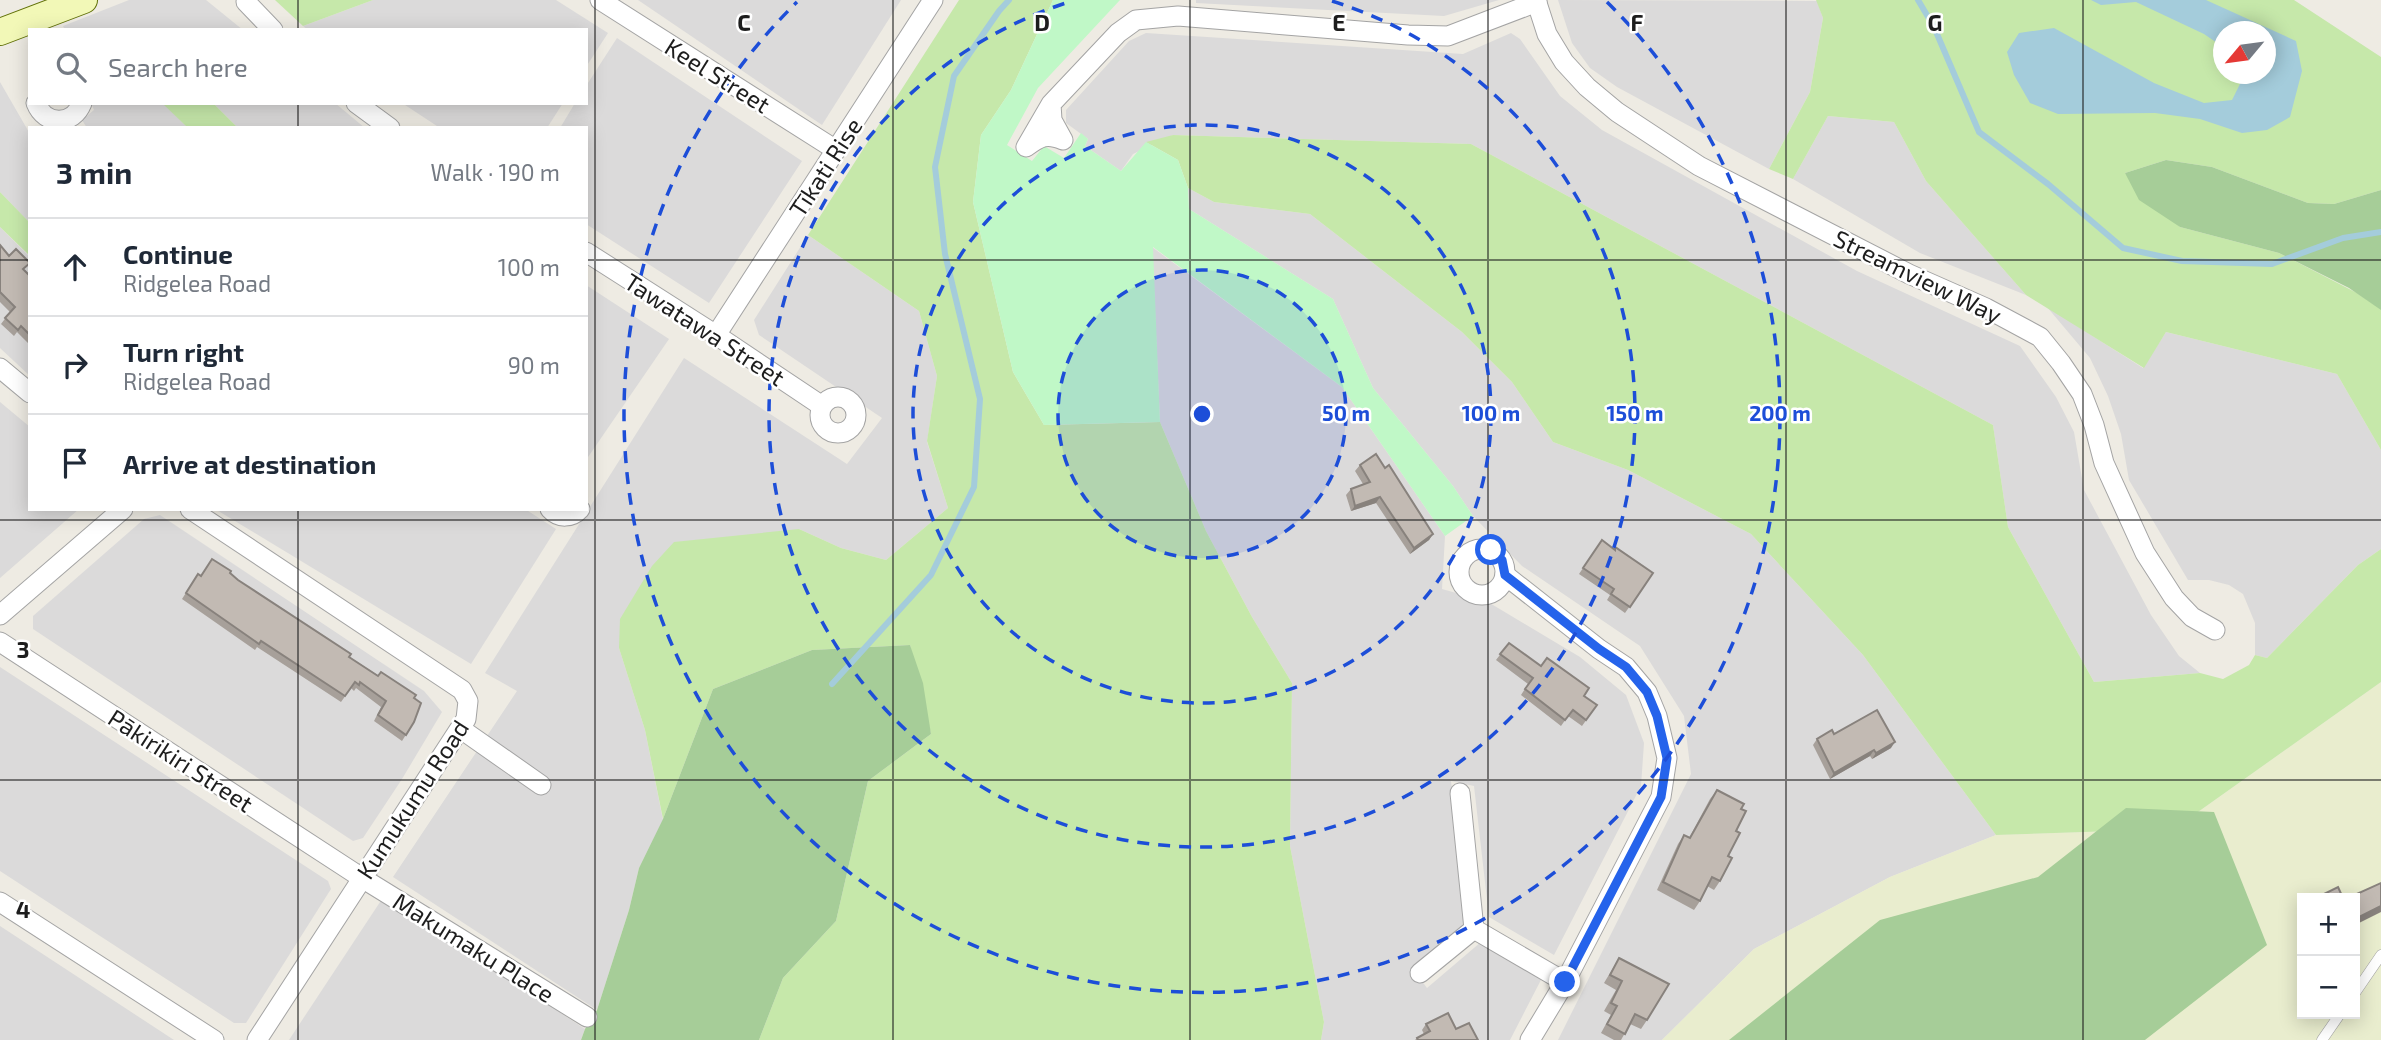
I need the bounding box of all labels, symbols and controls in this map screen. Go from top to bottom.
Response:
text: C [737,8,751,36]
text: D [1034,8,1050,36]
text: E [1332,8,1346,36]
text: F [1631,8,1644,36]
text: G [1928,8,1942,36]
north arrow [2213,21,2276,84]
search box [28,28,588,105]
street label: Keel Street [660,31,776,119]
icon: search [52,48,90,86]
text: Search here [108,51,248,82]
street label: Tīkati Rise [782,112,868,222]
text: 3 min [56,154,132,190]
text: Walk · 190 m [430,158,560,186]
street label: Streamview Way [1829,223,2007,329]
text: Continue [123,238,233,269]
icon: ahead [56,248,94,286]
text: 100 m [498,253,560,281]
street label: Tawatawa Street [620,266,790,392]
text: Ridgelea Road [123,269,271,297]
text: Turn right [123,336,244,367]
icon: right [56,346,94,384]
text: 90 m [508,351,560,379]
text: Ridgelea Road [123,367,271,395]
text: 50 m [1322,400,1370,425]
text: 100 m [1462,400,1520,425]
text: 150 m [1607,400,1663,425]
text: 200 m [1749,400,1811,425]
centre of rings [1190,402,1214,426]
icon: arrive [56,444,94,482]
text: Arrive at destination [123,448,376,479]
route start [1475,534,1506,565]
text: 3 [16,635,30,663]
street label: Pākirikiri Street [103,702,259,818]
street label: Kumukumu Road [350,714,474,884]
street label: Makumaku Place [388,886,560,1008]
map controls [2297,893,2360,1019]
button: + [2297,893,2360,956]
text: 4 [16,895,30,923]
button: − [2297,956,2360,1019]
route end [1549,966,1580,997]

